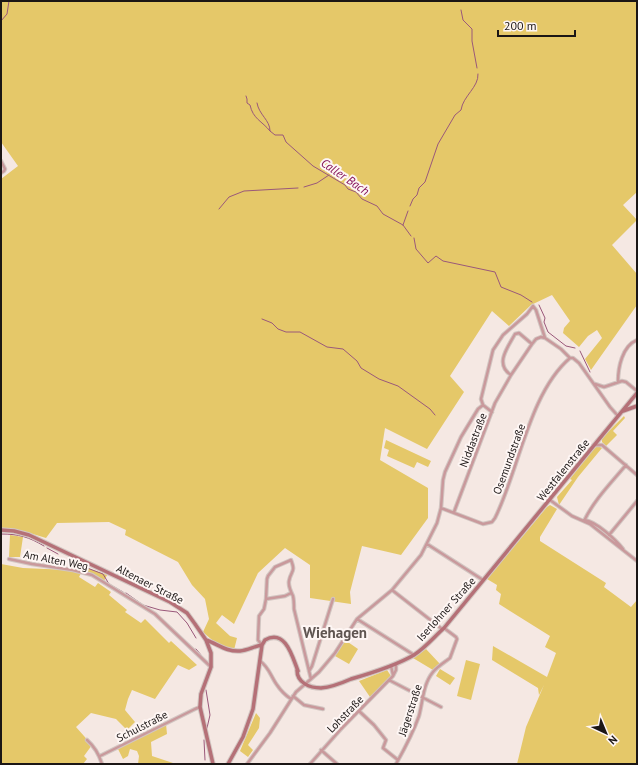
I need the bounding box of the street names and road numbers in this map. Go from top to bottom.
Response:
street label: Niddastraße [456,410,490,469]
street label: Osemundstraße [490,421,528,496]
street label: Westfalenstraße [534,436,593,504]
street label: Am Alten Weg [22,547,90,573]
street label: Altenaer Straße [114,561,186,607]
street label: Iserlohner Straße [414,574,479,644]
street label: Jägerstraße [395,682,425,739]
street label: Lohstraße [324,692,367,736]
street label: Schulstraße [114,707,170,745]

